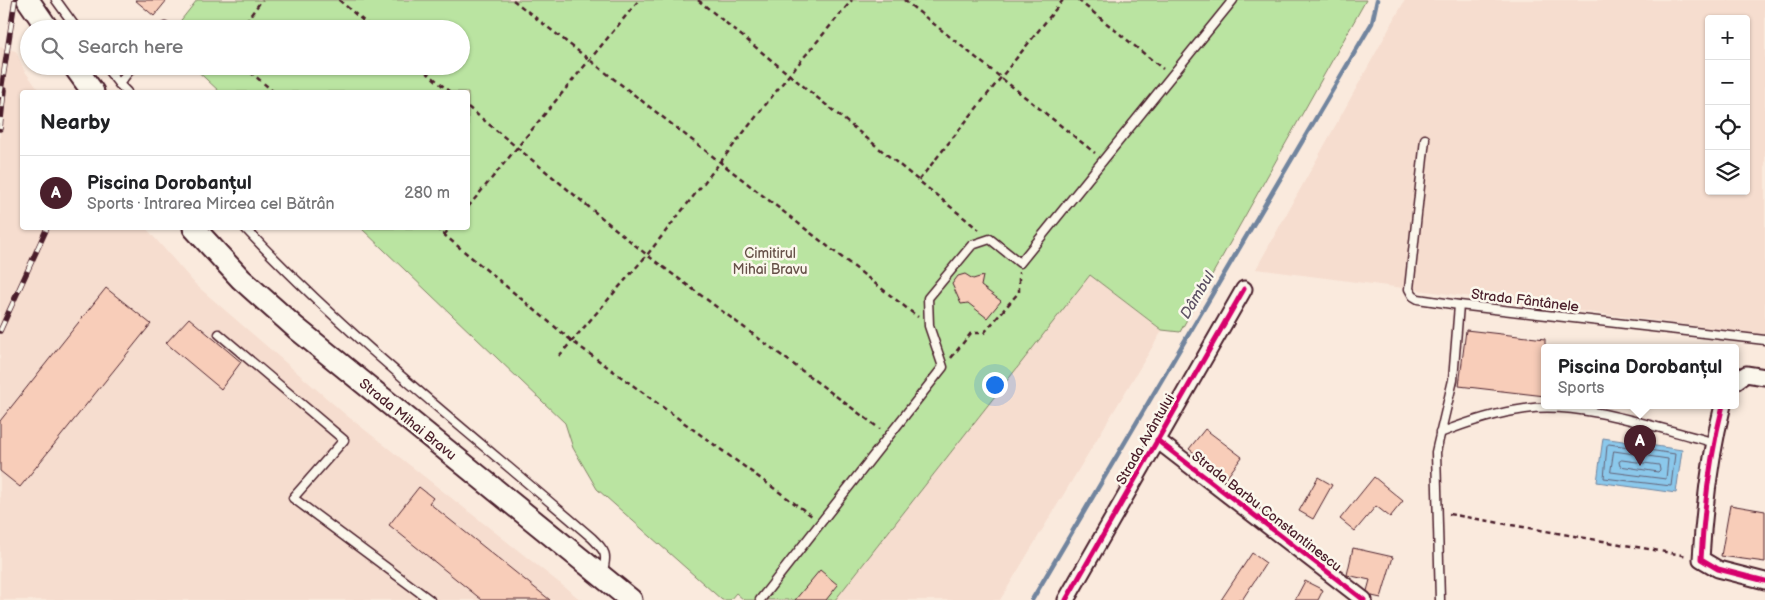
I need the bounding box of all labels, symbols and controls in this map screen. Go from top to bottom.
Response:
map controls [1705,15,1750,195]
button: + [1705,15,1750,60]
search box [20,20,470,75]
icon: search [38,34,66,62]
text: Search here [78,36,183,59]
button: − [1705,60,1750,105]
button: locate [1705,105,1750,150]
text: Nearby [40,110,110,135]
button: layers [1705,150,1750,195]
text: Piscina Dorobanțul [87,172,252,195]
text: A [51,184,61,203]
text: 280 m [404,184,450,203]
text: Sports · Intrarea Mircea cel Bătrân [87,195,335,214]
park label: Cimitirul Mihai Bravu [733,245,807,278]
water label: Dâmbul [1176,268,1219,322]
street label: Strada Fântânele [1470,285,1580,316]
popup [1541,344,1739,409]
text: Piscina Dorobanțul [1558,356,1722,379]
your location [982,372,1008,398]
street label: Strada Mihai Bravu [356,375,460,464]
text: Sports [1558,379,1604,398]
street label: Strada Avântului [1113,391,1178,488]
pin: A [1624,425,1656,466]
street label: Strada Barbu Constantinescu [1188,448,1345,575]

